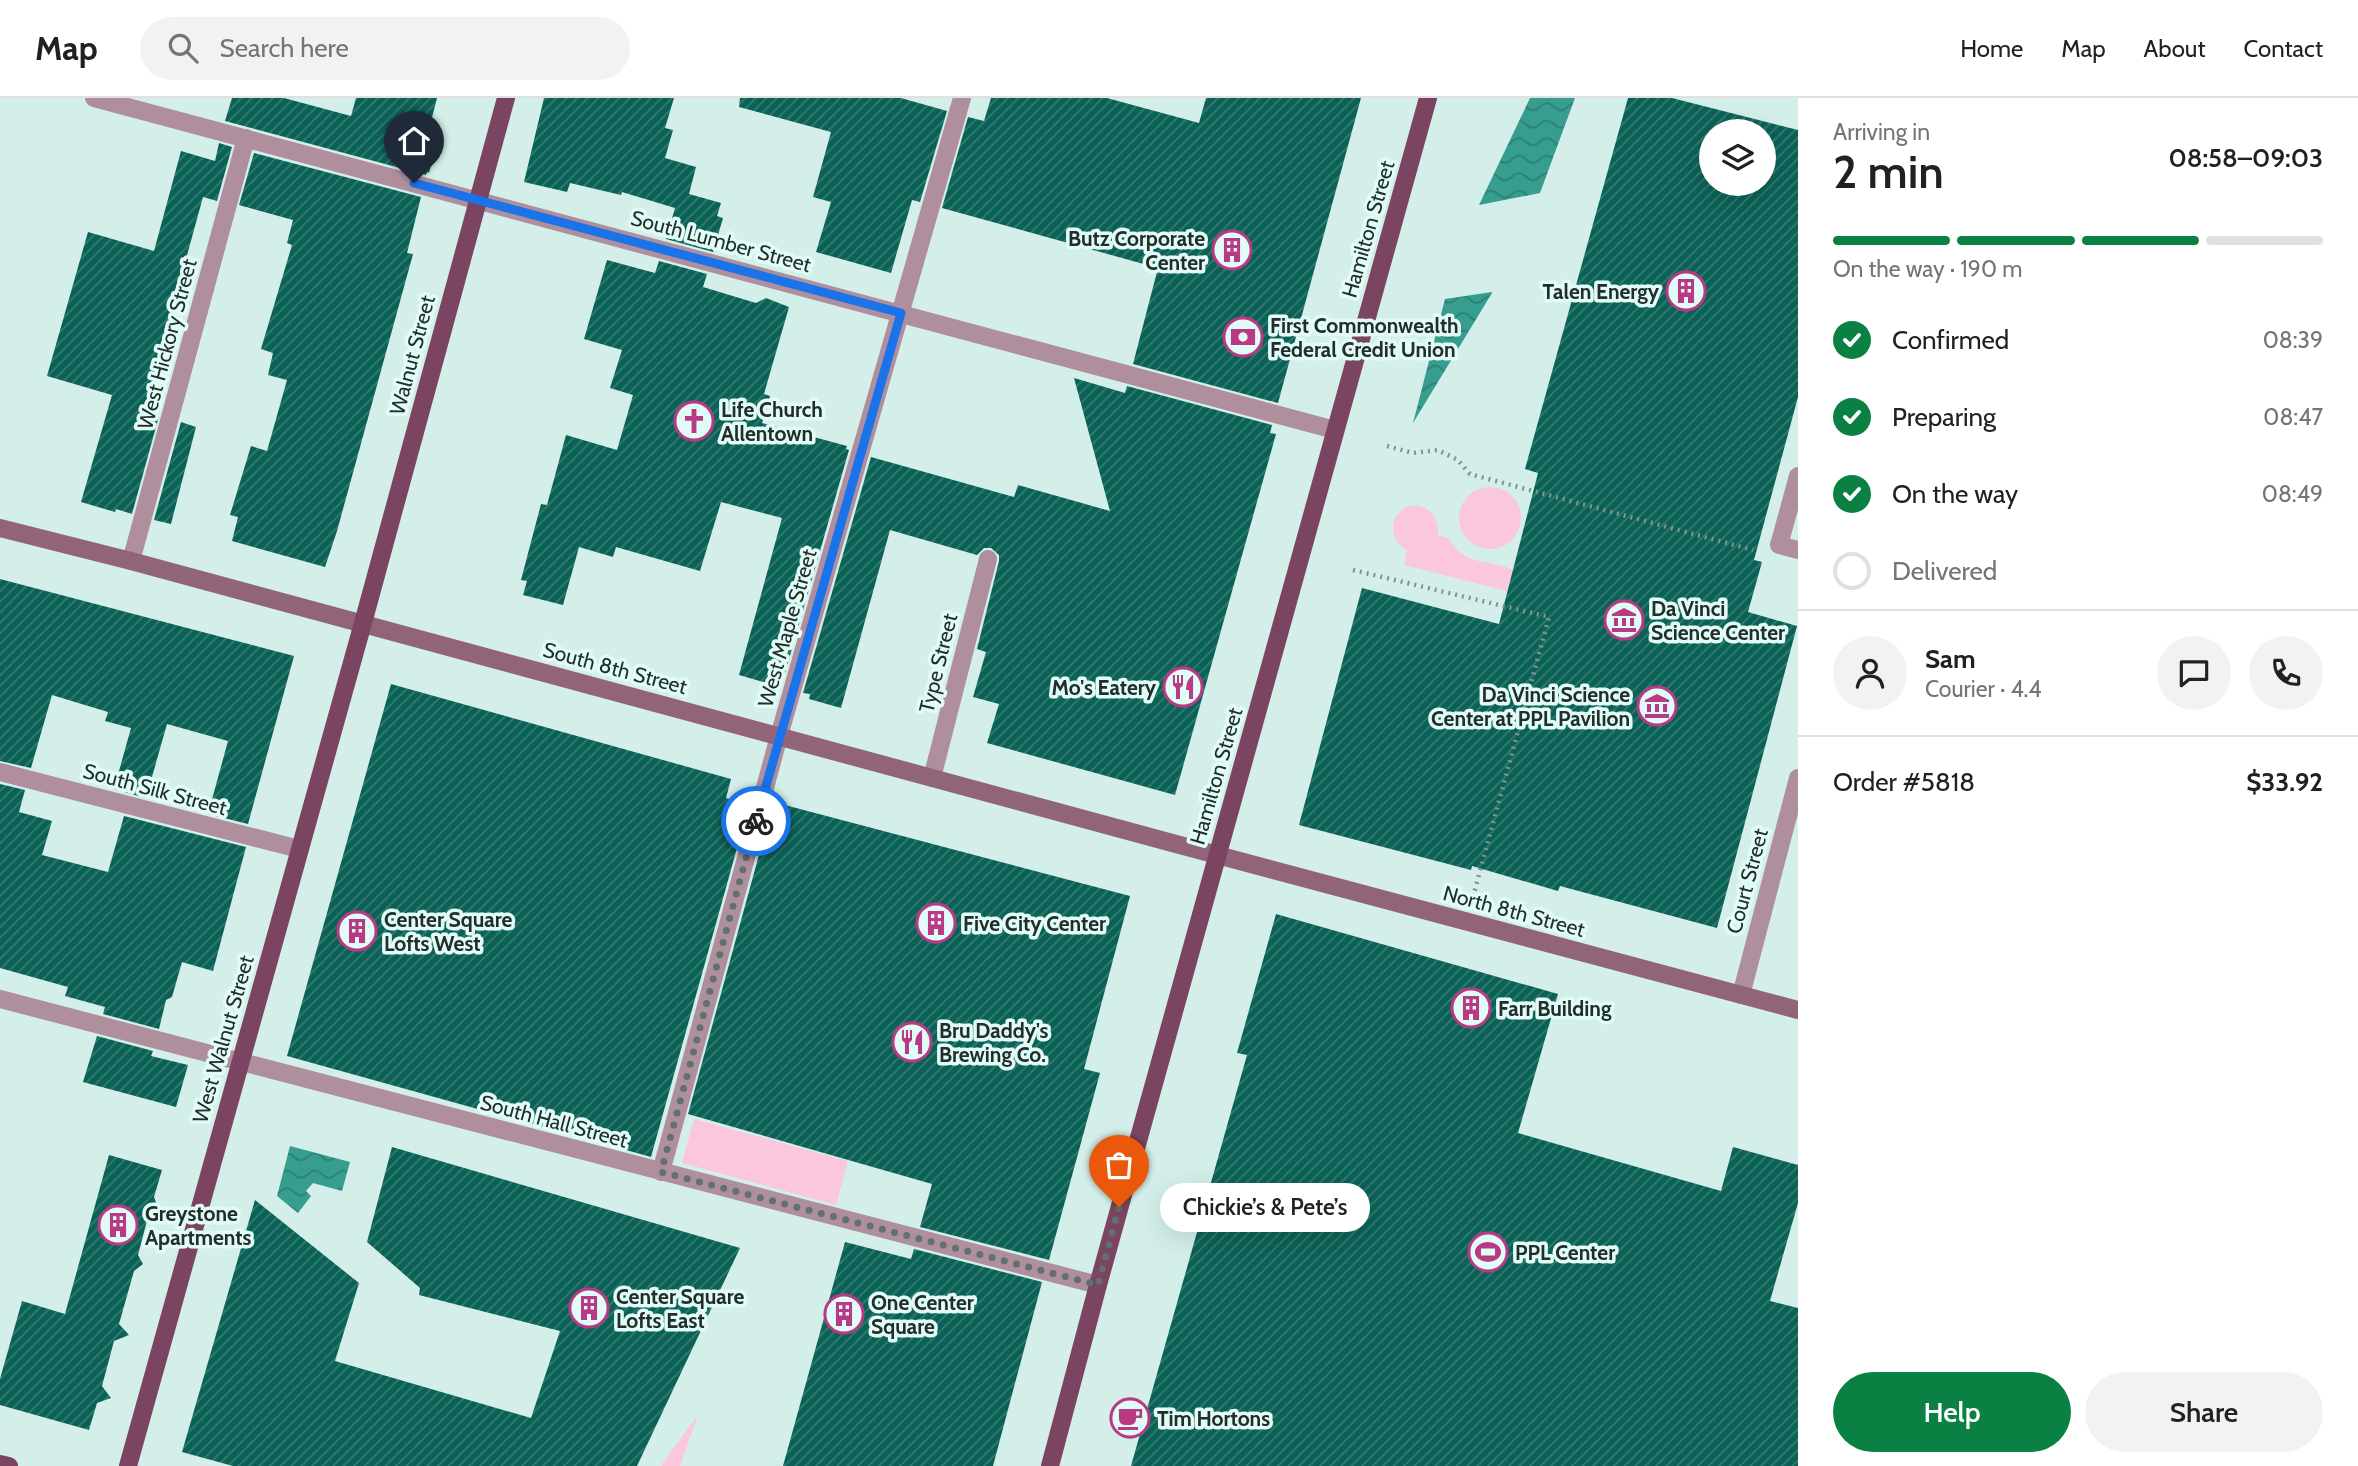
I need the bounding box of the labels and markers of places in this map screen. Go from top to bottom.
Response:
pin [384,111,444,183]
place label: Butz Corporate Center [1068,226,1205,275]
building icon: Butz Corporate Center [1211,229,1253,271]
building icon: Talen Energy [1665,270,1707,312]
place label: Talen Energy [1543,279,1660,304]
place label: First Commonwealth Federal Credit Union [1270,313,1459,362]
bank icon: First Commonwealth Federal Credit Union [1222,316,1264,358]
place label: Life Church Allentown [721,397,823,446]
church icon: Life Church Allentown [673,400,715,442]
place label: Da Vinci Science Center [1651,596,1785,645]
museum icon: Da Vinci Science Center [1603,599,1645,641]
restaurant icon: Mo's Eatery [1162,666,1204,708]
place label: Mo's Eatery [1052,675,1157,700]
place label: Da Vinci Science Center at PPL Pavilion [1431,682,1630,731]
museum icon: Da Vinci Science Center at PPL Pavilion [1636,685,1678,727]
building icon: Five City Center [915,902,957,944]
place label: Center Square Lofts West [384,907,513,956]
building icon: Center Square Lofts West [336,910,378,952]
place label: Five City Center [963,911,1106,936]
building icon: Farr Building [1450,987,1492,1029]
place label: Farr Building [1498,996,1612,1021]
place label: Bru Daddy's Brewing Co. [939,1018,1049,1067]
restaurant icon: Bru Daddy's Brewing Co. [891,1021,933,1063]
pin [1089,1135,1149,1207]
callout: Chickie’s & Pete’s [1161,1182,1371,1232]
place label: Greystone Apartments [145,1201,252,1250]
building icon: Greystone Apartments [97,1204,139,1246]
sports icon: PPL Center [1467,1231,1509,1273]
place label: PPL Center [1515,1240,1615,1265]
place label: Center Square Lofts East [616,1284,745,1333]
building icon: Center Square Lofts East [568,1287,610,1329]
place label: One Center Square [871,1290,974,1339]
building icon: One Center Square [823,1293,865,1335]
cafe icon: Tim Hortons [1109,1397,1151,1439]
place label: Tim Hortons [1157,1406,1270,1431]

